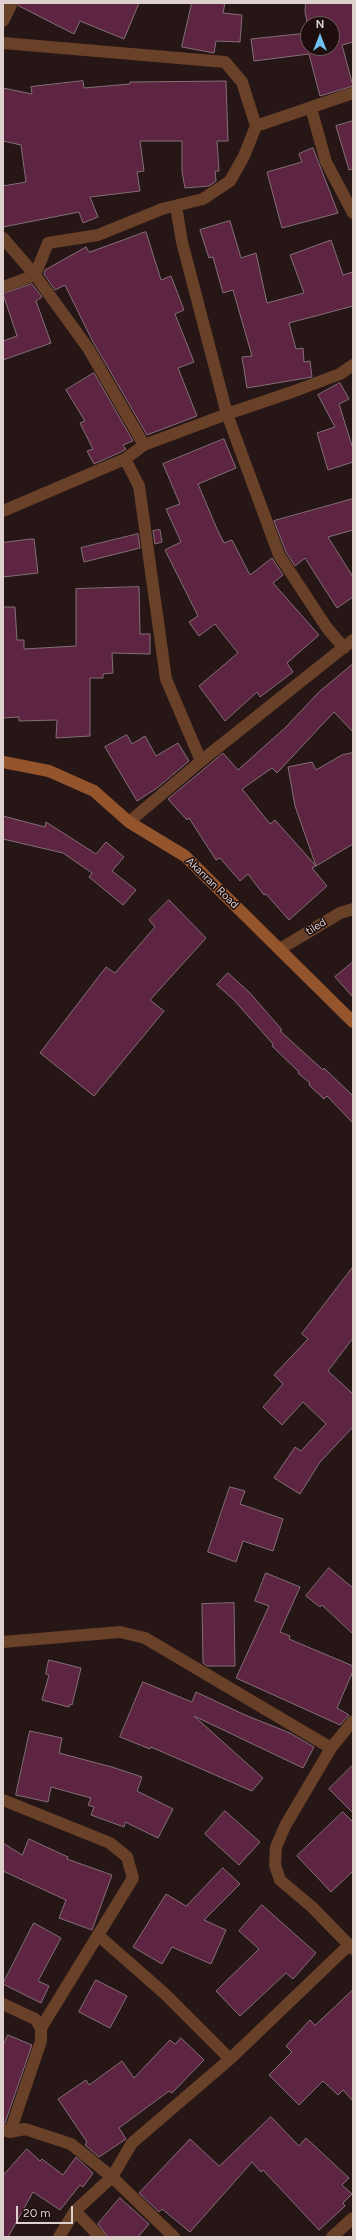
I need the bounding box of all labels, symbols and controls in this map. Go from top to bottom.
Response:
north arrow [300,16,340,56]
text: N [316,18,324,31]
street label: Akanran Road [183,855,241,911]
street label: tiled [303,916,329,938]
scale bar [18,2198,75,2224]
text: 20 m [23,2206,51,2220]

